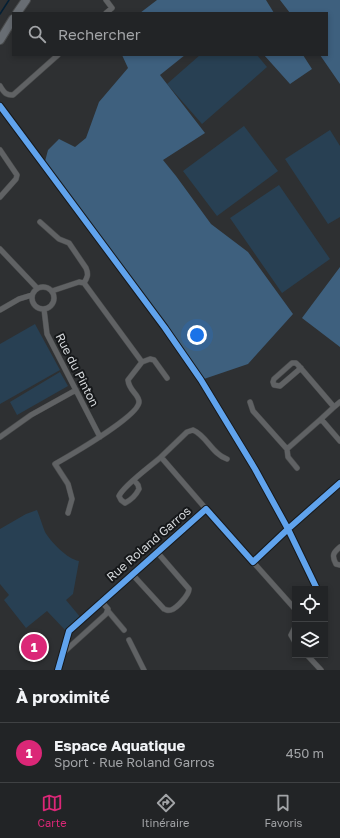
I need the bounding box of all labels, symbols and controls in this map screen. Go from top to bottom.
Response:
search box [12,12,328,56]
icon: search [26,23,48,45]
text: Rechercher [58,25,141,43]
your location [187,325,207,345]
street label: Rue du Pinton [52,331,102,409]
street label: Rue Roland Garros [103,503,194,584]
map controls [292,586,328,658]
button: locate [292,586,328,622]
button: layers [292,622,328,658]
pin: 1 [21,632,47,662]
text: À proximité [16,686,110,707]
text: Espace Aquatique [54,736,185,754]
text: 1 [26,745,32,761]
text: 450 m [286,745,324,761]
text: Sport · Rue Roland Garros [54,754,215,770]
tab: Carte [38,792,67,829]
tab: Itinéraire [142,792,189,829]
tab: Favoris [265,792,302,829]

